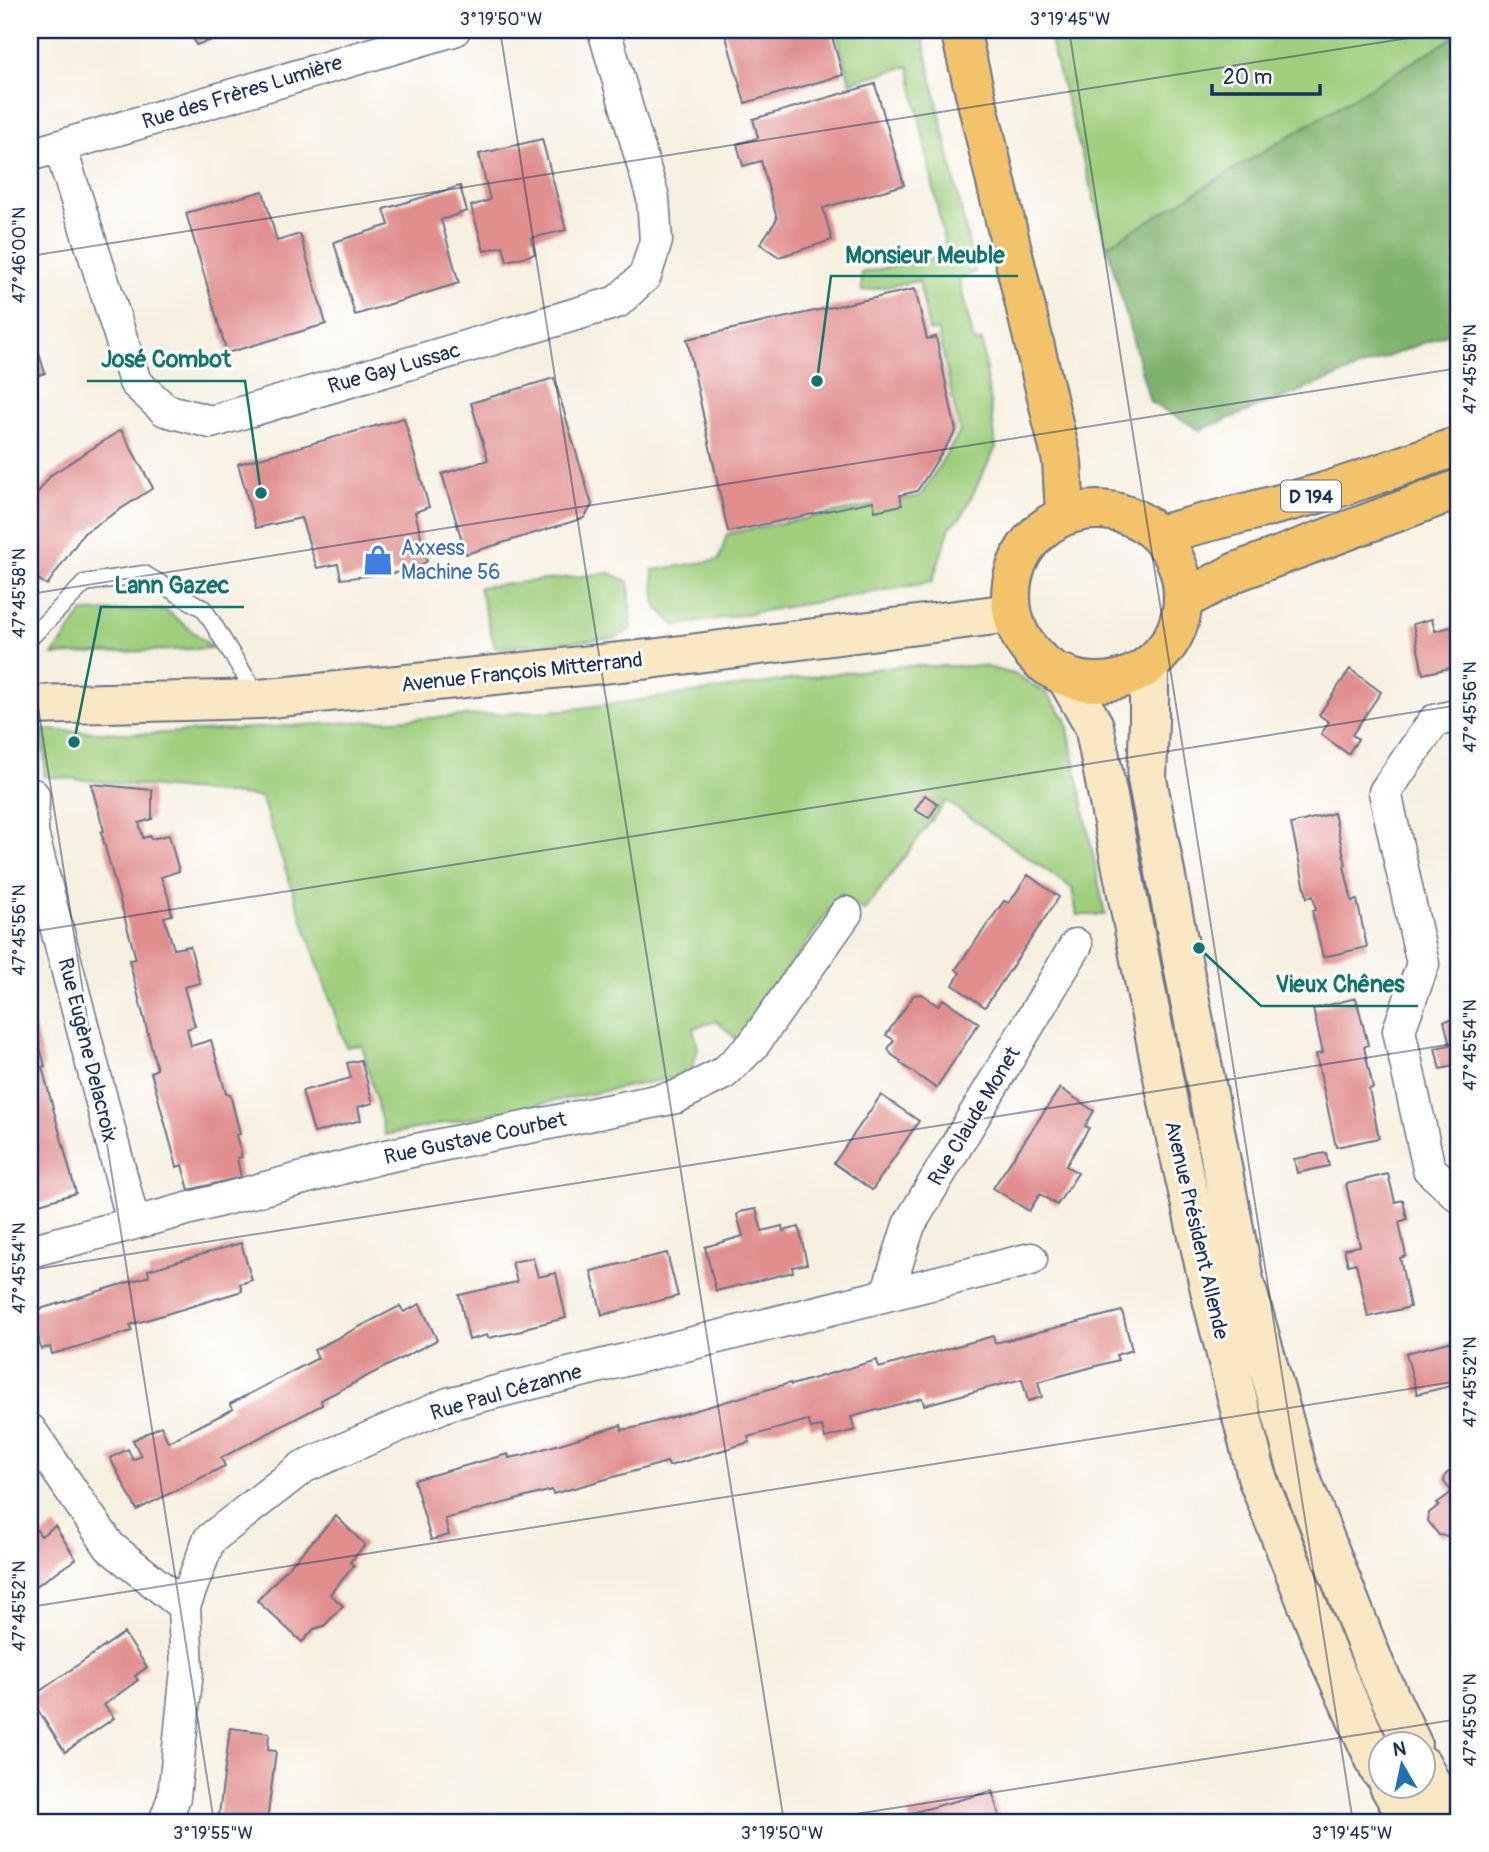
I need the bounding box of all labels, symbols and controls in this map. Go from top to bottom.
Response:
text: 3°19'50"W [460,8,542,31]
text: 3°19'45"W [1030,8,1110,31]
street label: Rue des Frères Lumière [139,49,346,136]
scale bar [1212,52,1321,96]
text: 20 m [1223,64,1272,91]
text: 47°46'00"N [8,207,31,303]
callout: Monsieur Meuble [831,232,1018,276]
text: Monsieur Meuble [845,241,1005,270]
text: 47°45'58"N [1459,324,1482,414]
callout: José Combot [87,337,245,381]
street label: Rue Gay Lussac [325,337,463,400]
text: José Combot [101,345,232,374]
road number: D 194 [1281,481,1341,512]
place label: Axxess Machine 56 [401,535,501,586]
shop icon: Axxess Machine 56 [361,543,395,577]
text: 47°45'58"N [8,548,31,638]
callout: Lann Gazec [101,563,244,607]
text: Lann Gazec [115,571,230,600]
street label: Avenue François Mitterrand [400,646,644,699]
text: 47°45'56"N [1459,661,1482,753]
text: 47°45'56"N [8,884,31,976]
street label: Rue Eugène Delacroix [52,955,124,1145]
callout: Vieux Chênes [1261,962,1418,1006]
text: Vieux Chênes [1275,970,1405,999]
text: 47°45'54"N [1459,999,1482,1091]
street label: Rue Claude Monet [922,1041,1027,1191]
street label: Rue Gustave Courbet [382,1106,569,1171]
street label: Avenue Président Allende [1158,1118,1235,1343]
text: 47°45'54"N [8,1222,31,1314]
text: 47°45'52"N [1459,1337,1482,1427]
street label: Rue Paul Cézanne [427,1358,586,1427]
text: 47°45'52"N [8,1561,31,1651]
text: 47°45'50"N [1459,1673,1482,1767]
north arrow [1366,1730,1436,1800]
text: N [1391,1736,1408,1762]
text: 3°19'55"W [173,1822,253,1845]
text: 3°19'50"W [741,1822,823,1845]
text: 3°19'45"W [1312,1822,1392,1845]

